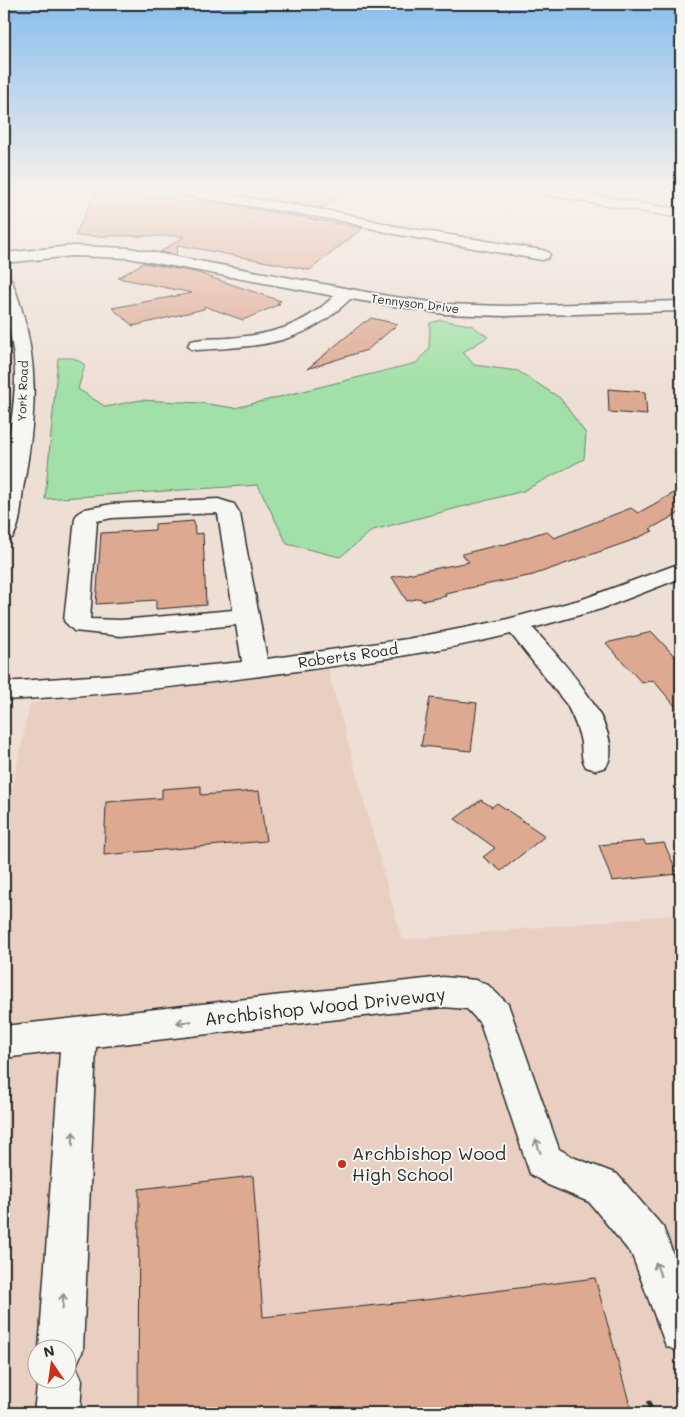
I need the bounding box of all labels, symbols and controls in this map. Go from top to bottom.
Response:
street label: Tennyson Drive [370,290,460,316]
street label: York Road [13,360,31,422]
street label: Roberts Road [296,638,399,672]
street label: Archbishop Wood Driveway [203,981,447,1031]
one-way arrow [176,1017,192,1027]
one-way arrow [68,1131,77,1147]
one-way arrow [533,1139,542,1154]
place label: Archbishop Wood High School [352,1141,506,1186]
marker: Archbishop Wood High School [336,1158,348,1170]
one-way arrow [653,1262,662,1277]
one-way arrow [59,1293,68,1309]
north arrow [28,1340,78,1390]
text: N [42,1340,56,1361]

